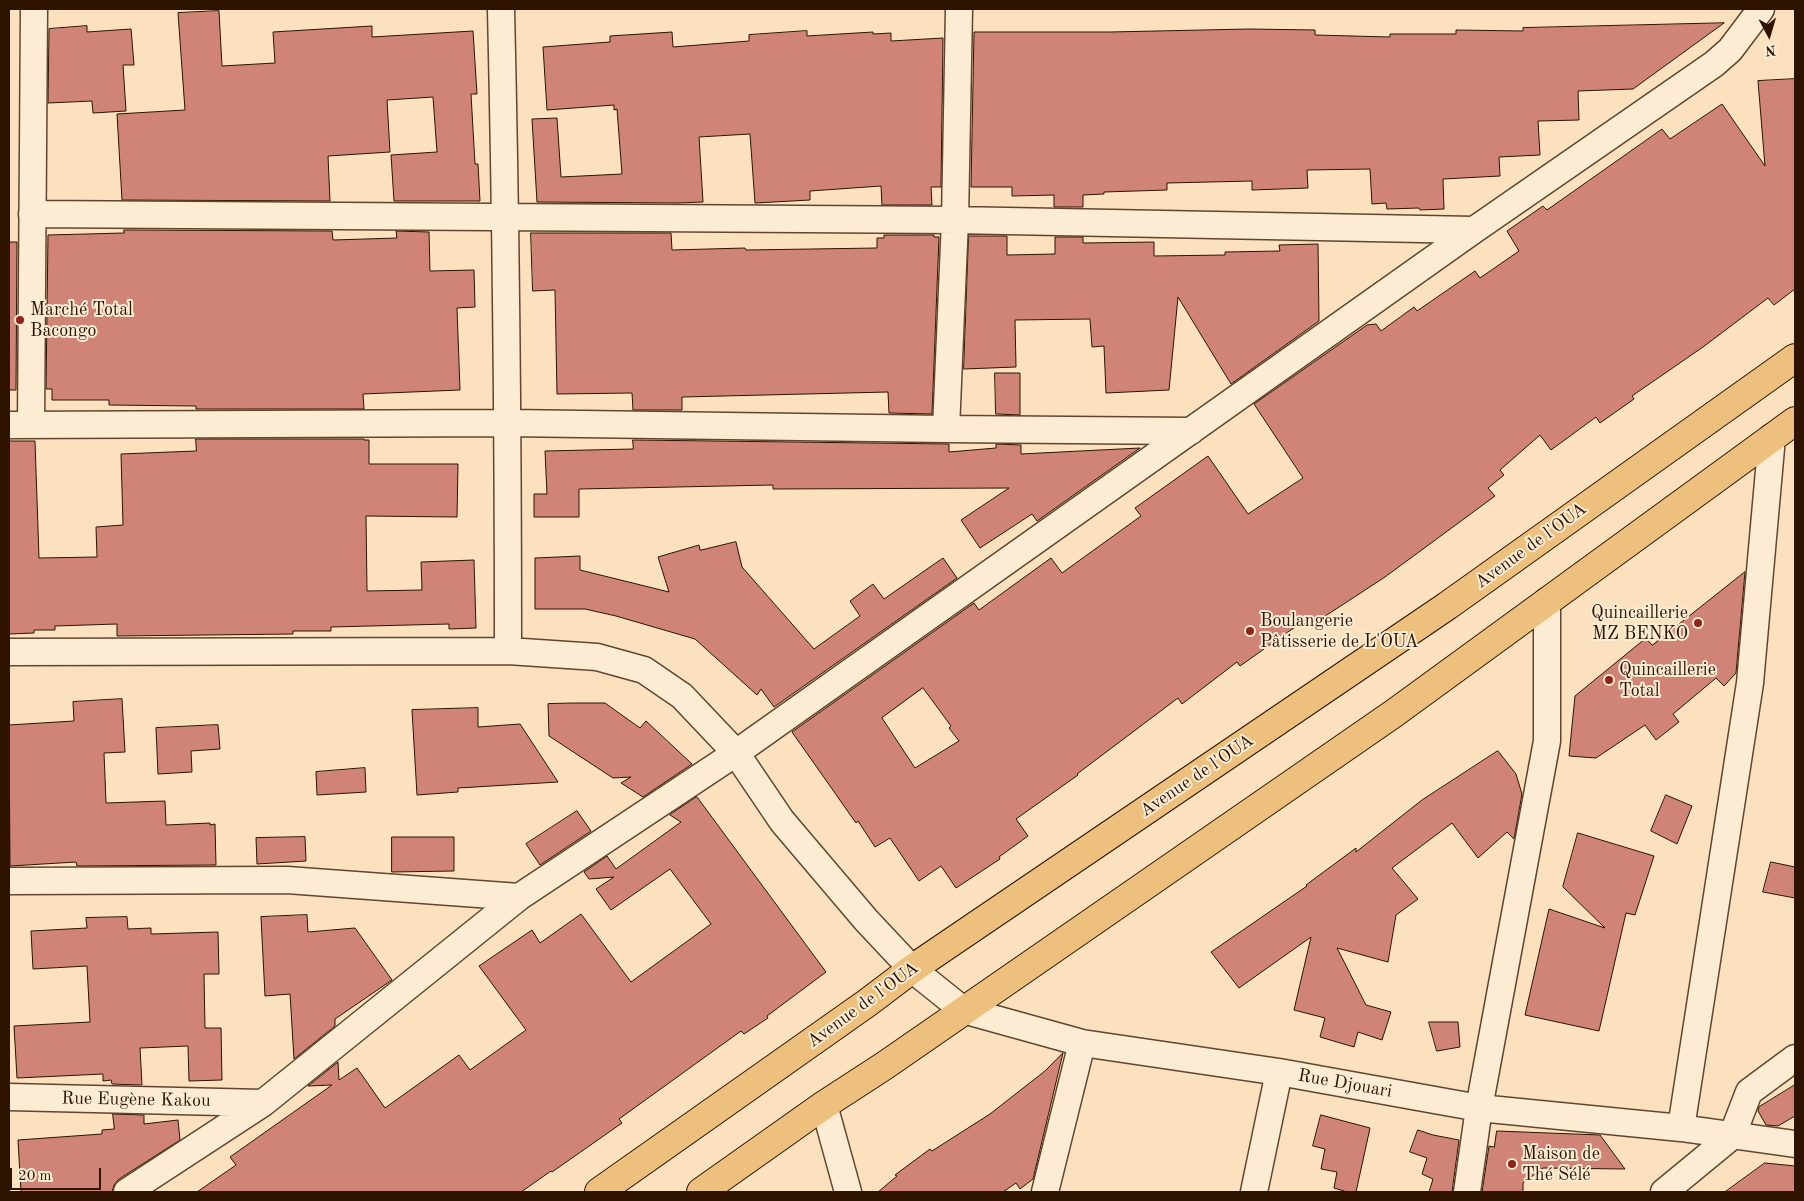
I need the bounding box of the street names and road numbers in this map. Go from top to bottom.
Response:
street label: Avenue de l'OUA [1471,498,1591,594]
street label: Avenue de l'OUA [1136,730,1258,822]
street label: Avenue de l'OUA [803,957,923,1053]
street label: Rue Djouari [1296,1065,1394,1103]
street label: Rue Eugène Kakou [61,1088,211,1112]

